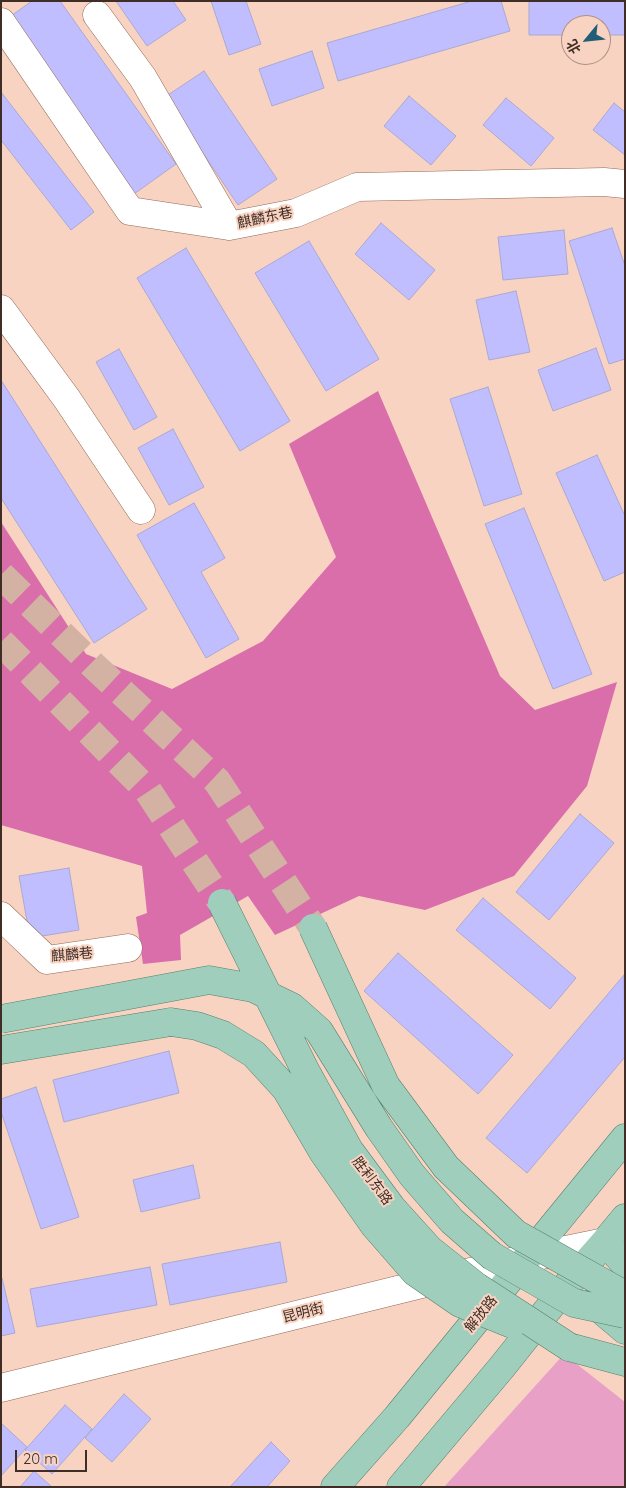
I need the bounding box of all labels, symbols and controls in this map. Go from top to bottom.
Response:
north arrow [561,15,611,65]
text: 北 [562,36,585,57]
street label: 麒麟东巷 [236,204,294,232]
street label: 麒麟巷 [50,945,94,965]
street label: 胜利东路 [348,1154,396,1208]
street label: 解放路 [461,1292,501,1336]
street label: 昆明街 [281,1300,325,1326]
scale bar [18,1440,90,1472]
text: 20 m [23,1449,58,1468]

